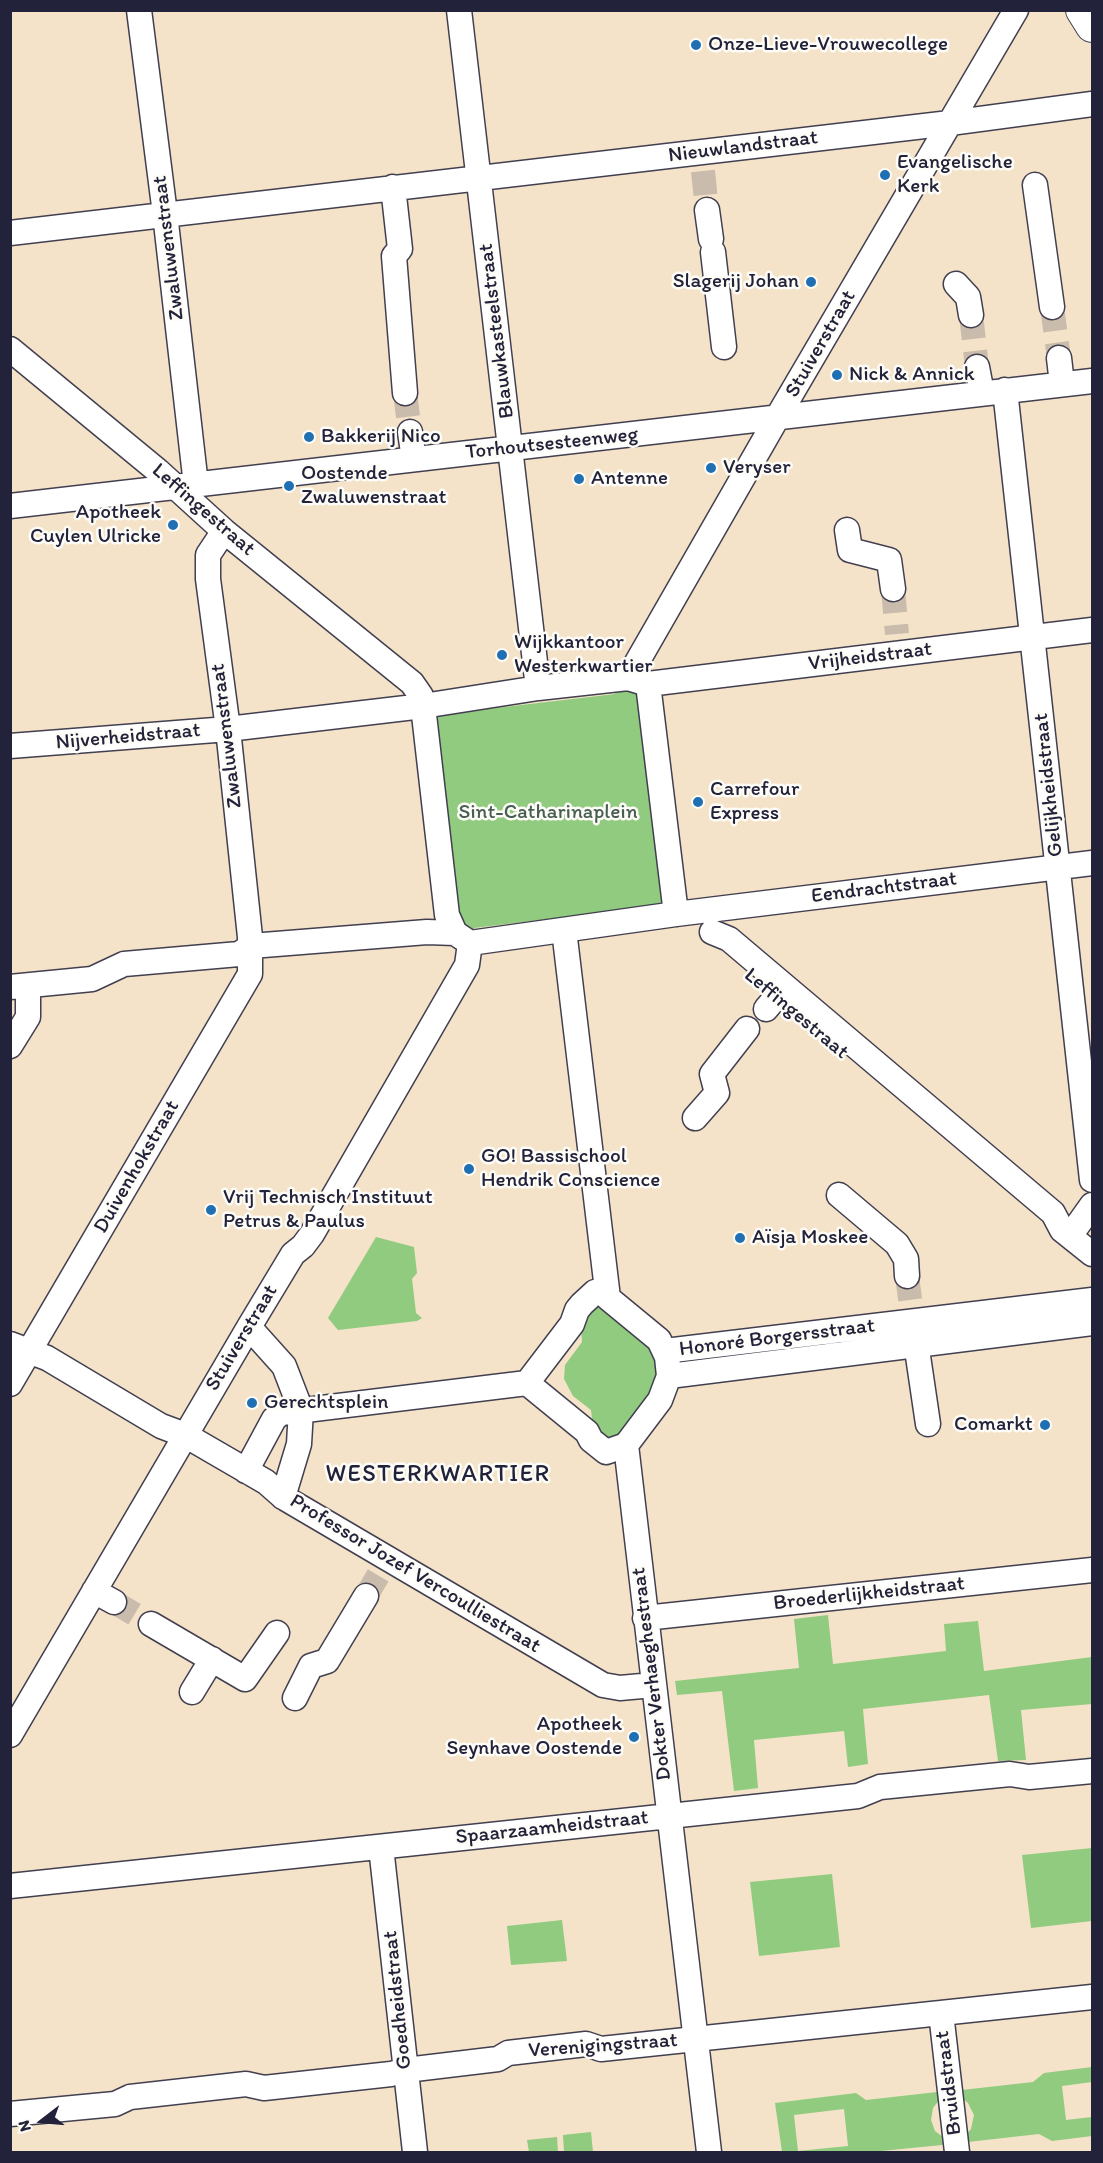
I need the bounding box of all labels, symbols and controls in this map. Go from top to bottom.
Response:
place label: Onze-Lieve-Vrouwecollege [708,32,948,58]
marker: Onze-Lieve-Vrouwecollege [689,38,703,52]
street label: Nieuwlandstraat [667,125,819,169]
place label: Evangelische Kerk [897,150,1013,200]
marker: Evangelische Kerk [878,168,892,182]
street label: Zwaluwenstraat [148,174,190,322]
street label: Blauwkasteelstraat [474,242,520,420]
place label: Slagerij Johan [673,269,799,295]
marker: Slagerij Johan [804,275,818,289]
street label: Stuiverstraat [780,286,862,402]
place label: Nick & Annick [849,362,975,388]
marker: Nick & Annick [830,368,844,382]
street label: Torhoutsesteenweg [464,422,640,466]
place label: Bakkerij Nico [321,424,441,450]
marker: Bakkerij Nico [302,430,316,444]
place label: Veryser [723,455,790,481]
street label: Leffingestraat [146,458,260,562]
place label: Oostende Zwaluwenstraat [301,461,446,511]
marker: Veryser [704,461,718,475]
place label: Antenne [591,466,668,492]
marker: Antenne [572,472,586,486]
marker: Oostende Zwaluwenstraat [282,479,296,493]
place label: Apotheek Cuylen Ulricke [30,500,161,550]
marker: Apotheek Cuylen Ulricke [166,518,180,532]
place label: Wijkkantoor Westerkwartier [514,630,652,680]
street label: Vrijheidstraat [807,637,933,677]
marker: Wijkkantoor Westerkwartier [495,648,509,662]
street label: Zwaluwenstraat [206,662,248,810]
street label: Gelijkheidstraat [1029,712,1069,858]
street label: Nijverheidstraat [55,718,201,756]
place label: Carrefour Express [710,777,799,827]
marker: Carrefour Express [691,795,705,809]
park label: Sint-Catharinaplein [458,800,638,826]
street label: Eendrachtstraat [810,867,958,909]
street label: Leffingestraat [739,963,853,1065]
street label: Duivenhokstraat [89,1096,185,1238]
place label: GO! Bassischool Hendrik Conscience [481,1144,660,1194]
marker: GO! Bassischool Hendrik Conscience [462,1162,476,1176]
place label: Vrij Technisch Instituut Petrus & Paulus [223,1185,433,1235]
marker: Vrij Technisch Instituut Petrus & Paulus [204,1203,218,1217]
place label: Aïsja Moskee [752,1225,868,1251]
marker: Aïsja Moskee [733,1231,747,1245]
street label: Stuiverstraat [200,1280,284,1396]
street label: Honoré Borgersstraat [678,1314,876,1362]
place label: Gerechtsplein [264,1390,388,1416]
marker: Gerechtsplein [245,1396,259,1410]
place label: Comarkt [954,1412,1033,1438]
marker: Comarkt [1038,1418,1052,1432]
district label: WESTERKWARTIER [325,1461,551,1489]
street label: Professor Jozef Vercoulliestraat [285,1489,545,1659]
street label: Dokter Verhaeghestraat [626,1566,678,1782]
street label: Broederlijkheidstraat [772,1571,966,1617]
place label: Apotheek Seynhave Oostende [446,1712,622,1762]
marker: Apotheek Seynhave Oostende [627,1730,641,1744]
street label: Spaarzaamheidstraat [454,1805,650,1851]
street label: Goedheidstraat [378,1930,418,2070]
street label: Verenigingstraat [528,2028,678,2064]
street label: Bruidstraat [930,2029,968,2137]
north arrow [12,2091,72,2151]
text: N [14,2118,35,2134]

